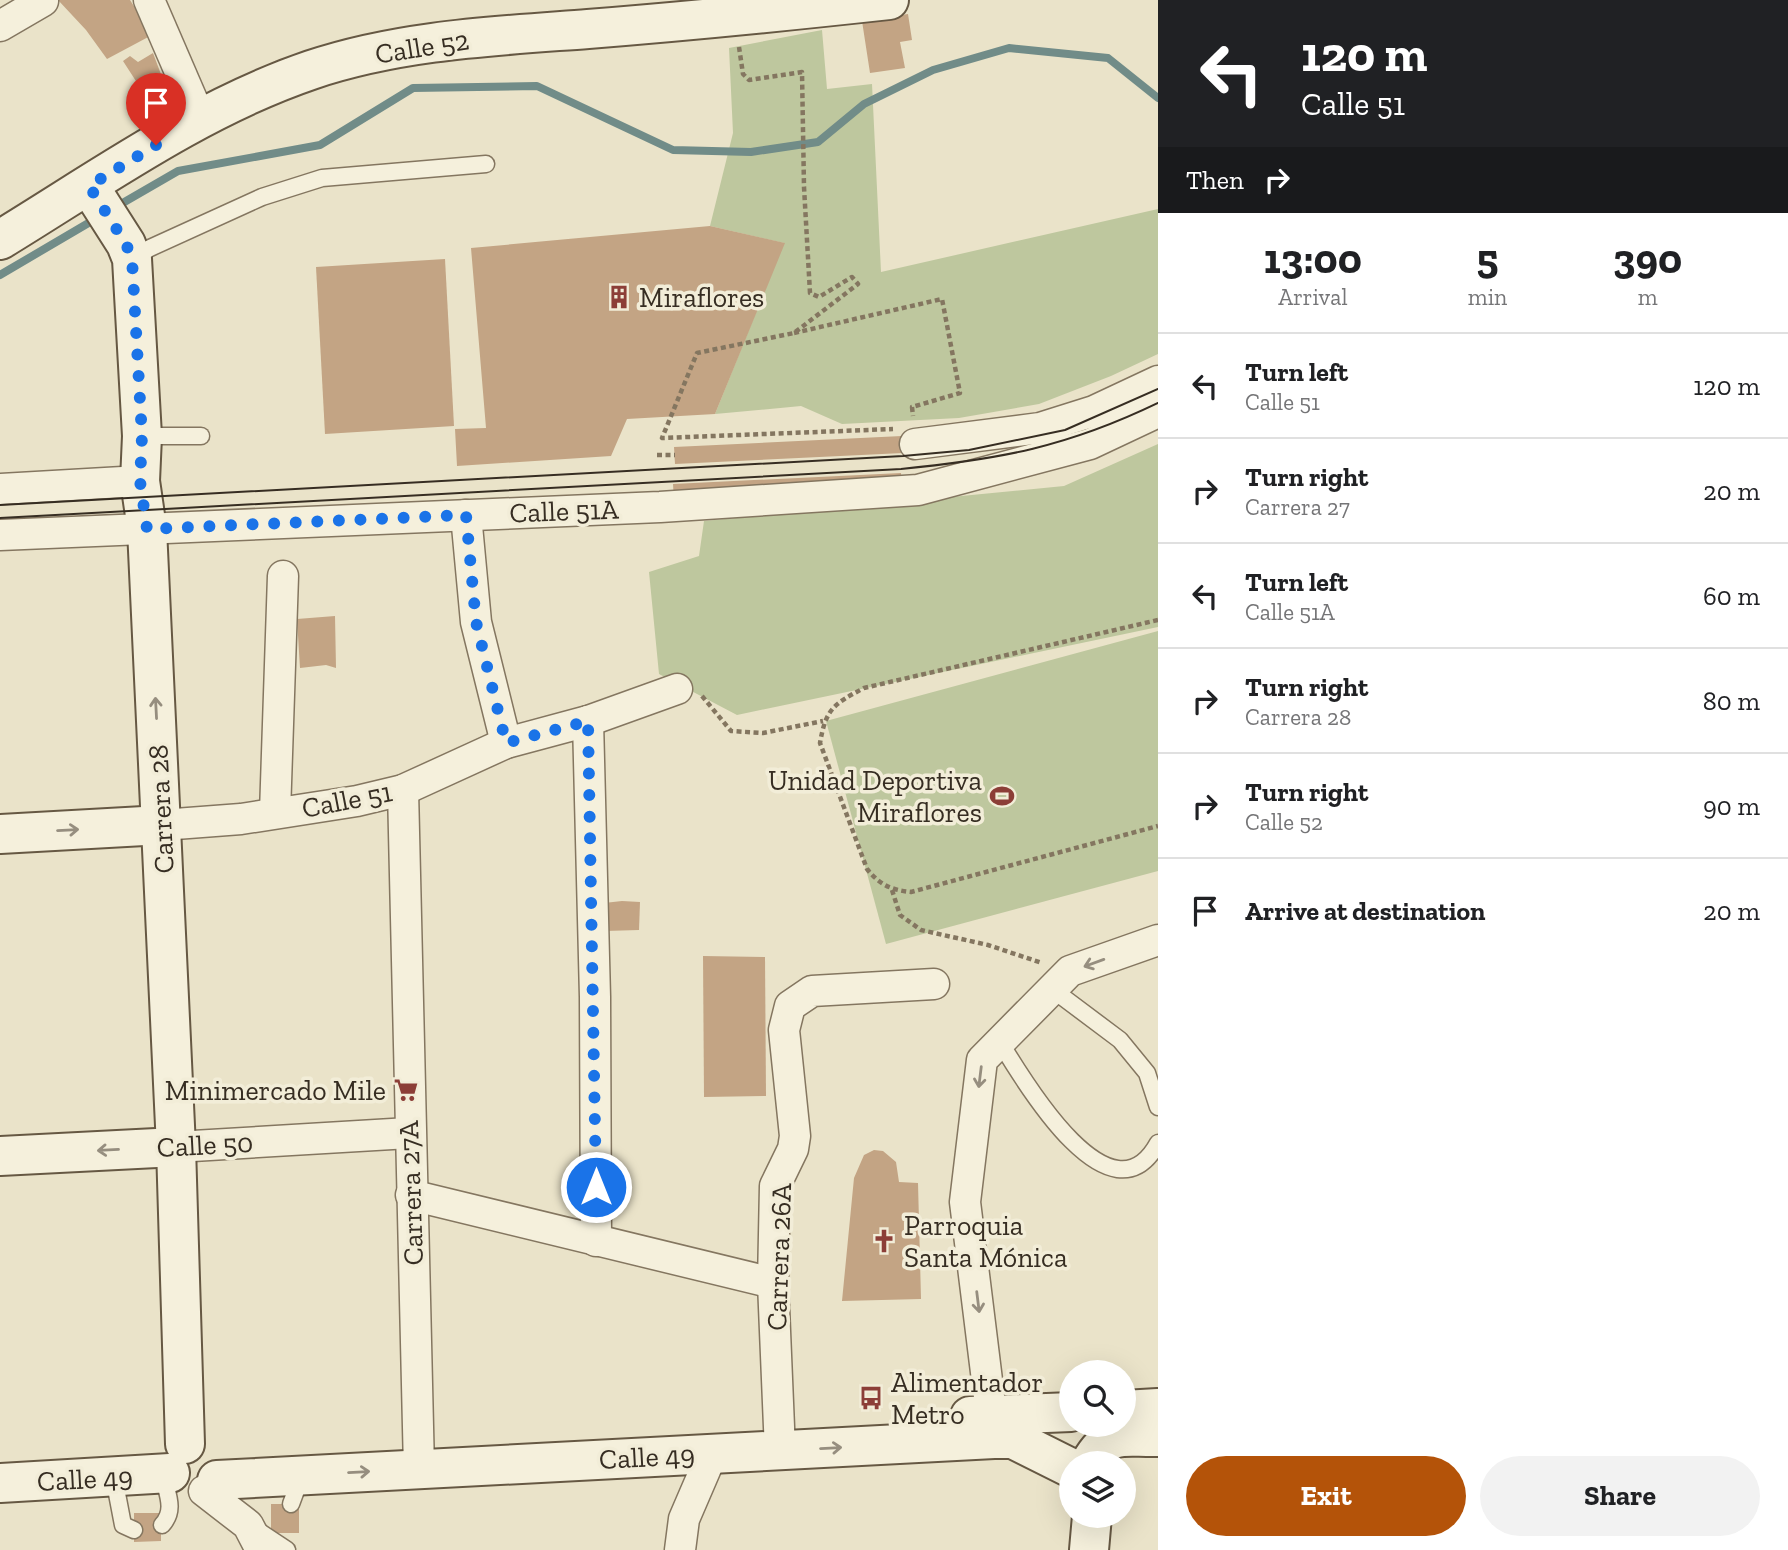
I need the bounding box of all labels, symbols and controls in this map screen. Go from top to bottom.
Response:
street label: Calle 52 [373,23,471,71]
text: 120 m [1301,25,1427,84]
icon: left [1186,28,1277,119]
pin [126,73,186,145]
icon: arrive [137,84,175,122]
text: Calle 51 [1301,85,1405,123]
icon: right [1258,161,1296,199]
text: Then [1186,164,1244,196]
text: 13:00 [1264,233,1362,284]
text: 5 [1477,233,1499,284]
text: 390 [1613,233,1682,284]
place label: Miraflores [639,281,764,314]
building icon: Miraflores [605,283,633,311]
text: Arrival [1278,283,1348,311]
text: min [1468,283,1507,311]
text: m [1638,283,1658,311]
text: Turn left [1245,356,1348,388]
icon: left [1186,367,1224,405]
text: 120 m [1693,370,1760,402]
text: Calle 51 [1245,388,1320,416]
text: Turn right [1245,461,1368,493]
icon: right [1186,472,1224,510]
text: 20 m [1703,475,1760,507]
street label: Calle 51A [509,493,620,529]
text: Carrera 27 [1245,493,1350,521]
text: Turn left [1245,566,1348,598]
icon: left [1186,577,1224,615]
text: 60 m [1703,580,1760,612]
text: Calle 51A [1245,598,1335,626]
text: Turn right [1245,671,1368,703]
icon: right [1186,682,1224,720]
text: 80 m [1703,685,1760,717]
one-way arrow [149,697,162,719]
text: Carrera 28 [1245,703,1351,731]
street label: Carrera 28 [141,744,181,874]
place label: Unidad Deportiva Miraflores [768,764,982,829]
street label: Calle 51 [299,775,395,825]
text: Turn right [1245,776,1368,808]
sports icon: Unidad Deportiva Miraflores [988,782,1016,810]
icon: right [1186,787,1224,825]
text: 90 m [1703,790,1760,822]
text: Calle 52 [1245,808,1323,836]
one-way arrow [56,824,79,837]
icon: arrive [1186,892,1224,930]
text: Arrive at destination [1245,895,1485,927]
text: 20 m [1703,895,1760,927]
one-way arrow [1083,957,1105,970]
one-way arrow [974,1065,987,1087]
place label: Minimercado Mile [165,1074,386,1107]
supermarket icon: Minimercado Mile [392,1076,420,1104]
street label: Carrera 27A [392,1119,430,1266]
street label: Calle 50 [156,1126,254,1164]
one-way arrow [97,1144,120,1157]
position arrow [559,1150,633,1224]
street label: Carrera 26A [760,1182,798,1331]
place label: Parroquia Santa Mónica [904,1209,1068,1274]
church icon: Parroquia Santa Mónica [870,1227,898,1255]
one-way arrow [971,1291,984,1313]
map controls [1059,1360,1136,1528]
button: search [1059,1360,1136,1437]
place label: Alimentador Metro [891,1366,1043,1431]
bus stop icon: Alimentador Metro [857,1384,885,1412]
street label: Calle 49 [598,1438,696,1476]
one-way arrow [819,1442,842,1455]
button: layers [1059,1451,1136,1528]
button: Exit [1186,1456,1466,1536]
button: Share [1480,1456,1760,1536]
street label: Calle 49 [36,1460,134,1498]
one-way arrow [347,1465,370,1478]

